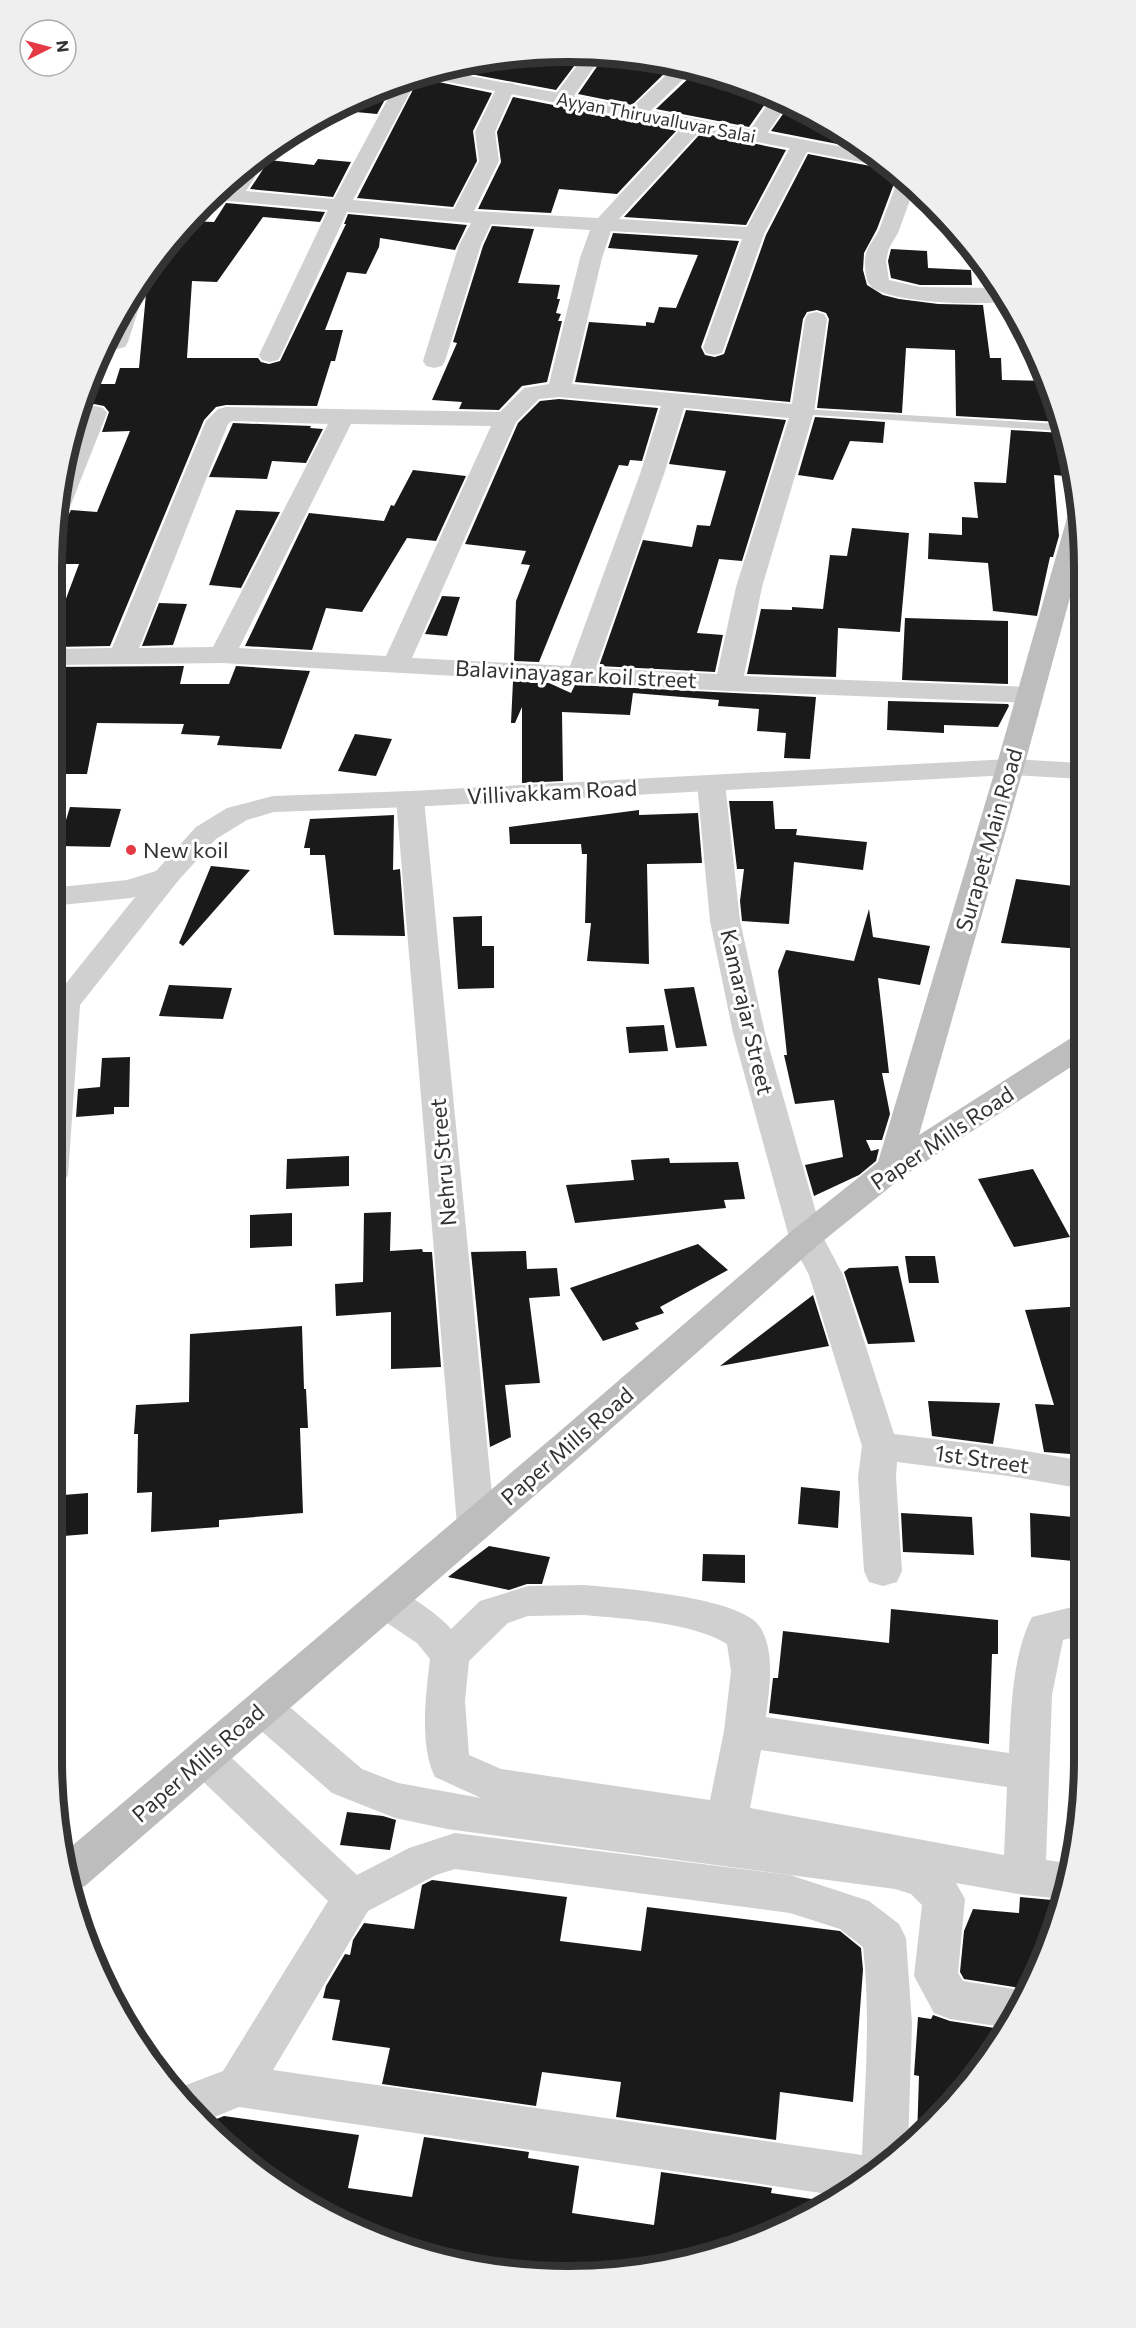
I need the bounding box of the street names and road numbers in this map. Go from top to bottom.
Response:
street label: Ayyan Thiruvalluvar Salai [555,87,758,147]
street label: Balavinayagar koil street [455,654,697,693]
street label: Surapet Main Road [949,745,1028,934]
street label: Villivakkam Road [466,774,638,809]
street label: Kamarajar Street [715,926,780,1097]
street label: Paper Mills Road [865,1080,1018,1195]
street label: Nehru Street [423,1097,462,1227]
street label: Paper Mills Road [495,1381,638,1510]
street label: 1st Street [933,1439,1031,1478]
street label: Paper Mills Road [126,1698,269,1827]

